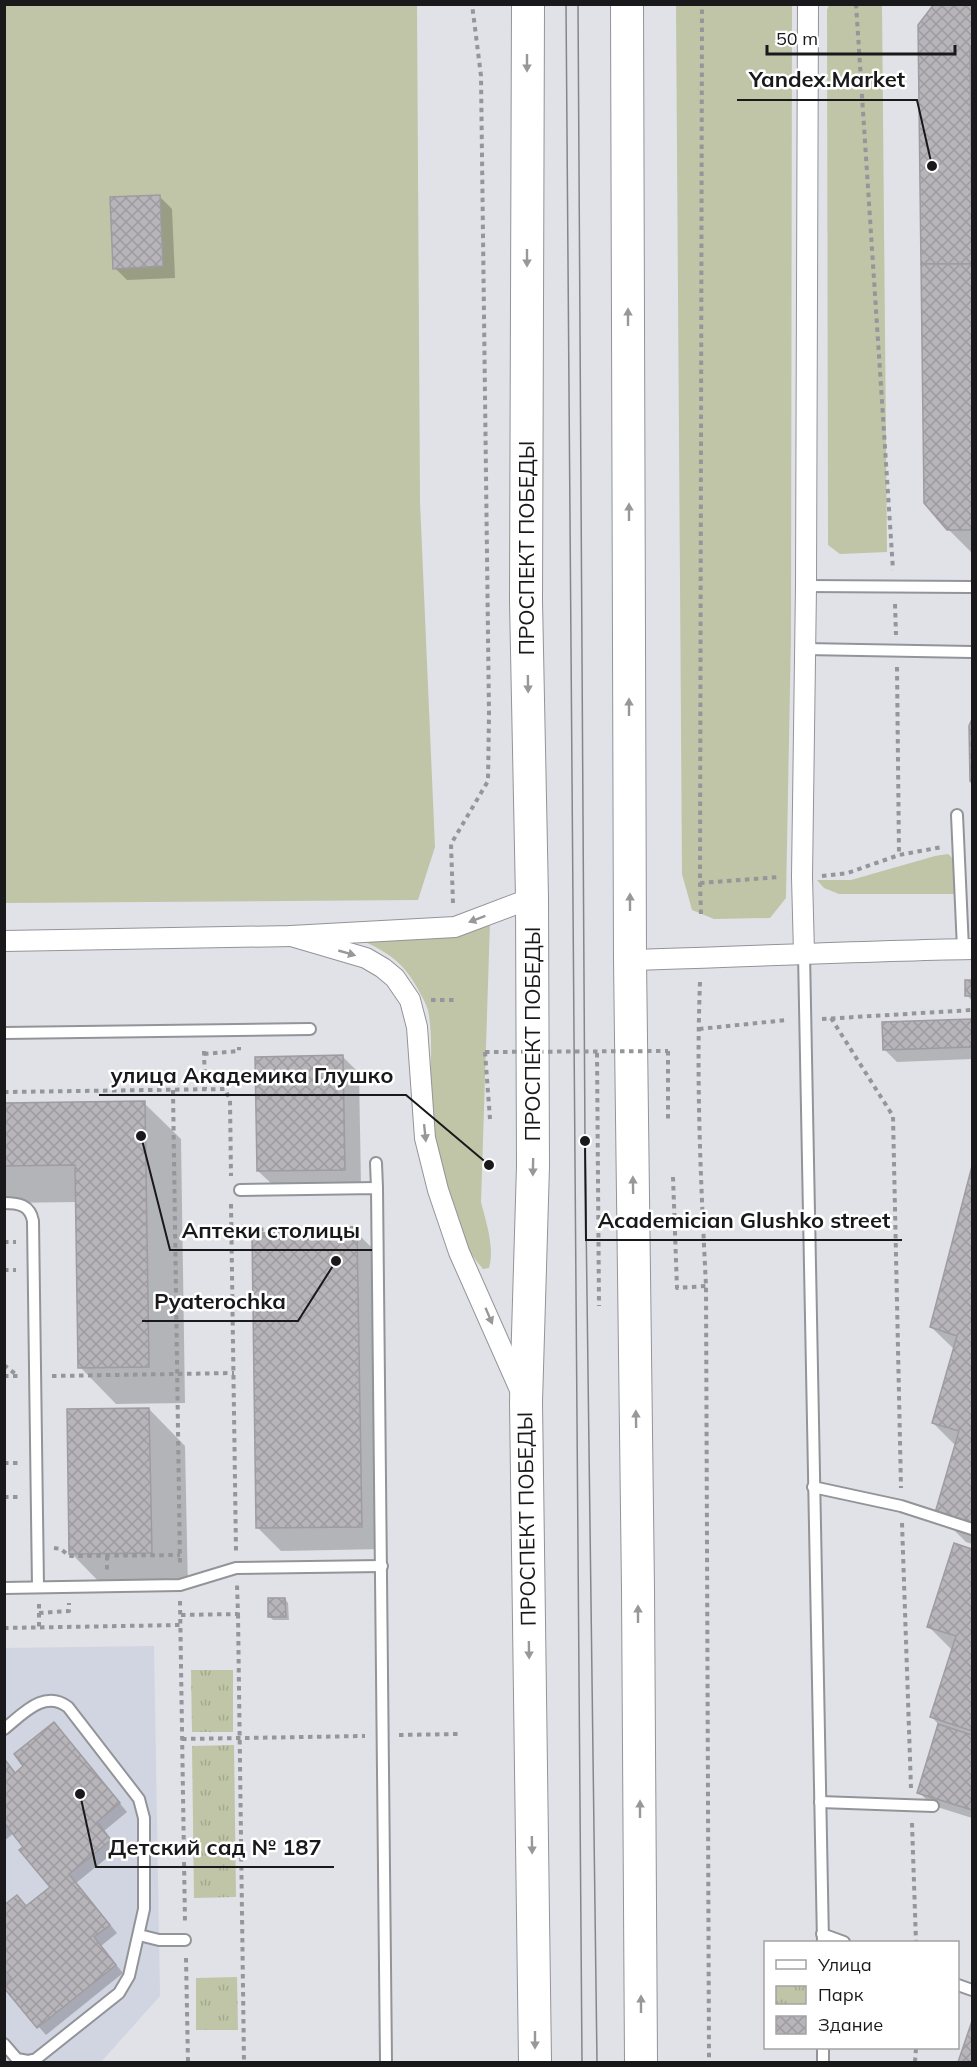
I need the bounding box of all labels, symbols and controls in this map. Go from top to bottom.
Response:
scale bar [767,18,954,56]
text: 50 m [776,27,818,50]
one-way arrow [522,53,532,72]
callout: Yandex.Market [737,60,917,100]
text: Yandex.Market [748,65,905,93]
one-way arrow [522,248,532,267]
one-way arrow [623,307,633,326]
street label: ПРОСПЕКТ ПОБЕДЫ [513,441,539,655]
one-way arrow [624,502,634,521]
one-way arrow [523,674,533,693]
one-way arrow [624,697,634,716]
one-way arrow [625,892,635,911]
one-way arrow [468,914,486,924]
street label: ПРОСПЕКТ ПОБЕДЫ [519,927,545,1141]
one-way arrow [338,948,356,958]
callout: улица Академика Глушко [99,1055,406,1095]
text: улица Академика Глушко [111,1061,393,1089]
one-way arrow [420,1124,430,1143]
one-way arrow [528,1157,538,1176]
one-way arrow [628,1176,638,1195]
callout: Academician Glushko street [586,1200,902,1240]
text: Academician Glushko street [598,1206,890,1234]
callout: Аптеки столицы [170,1210,372,1250]
text: Аптеки столицы [182,1216,360,1244]
callout: Pyaterochka [142,1281,298,1321]
text: Pyaterochka [154,1287,286,1315]
one-way arrow [484,1308,494,1326]
one-way arrow [631,1410,641,1429]
street label: ПРОСПЕКТ ПОБЕДЫ [511,1412,541,1626]
one-way arrow [634,1605,643,1624]
one-way arrow [524,1640,534,1659]
one-way arrow [635,1800,645,1819]
callout: Детский сад № 187 [96,1827,334,1867]
text: Детский сад № 187 [108,1833,322,1861]
one-way arrow [528,1835,537,1854]
legend [764,1941,959,2049]
text: Улица [817,1953,872,1976]
text: Парк [818,1983,864,2006]
one-way arrow [636,1995,646,2014]
text: Здание [818,2013,883,2036]
one-way arrow [530,2030,540,2049]

